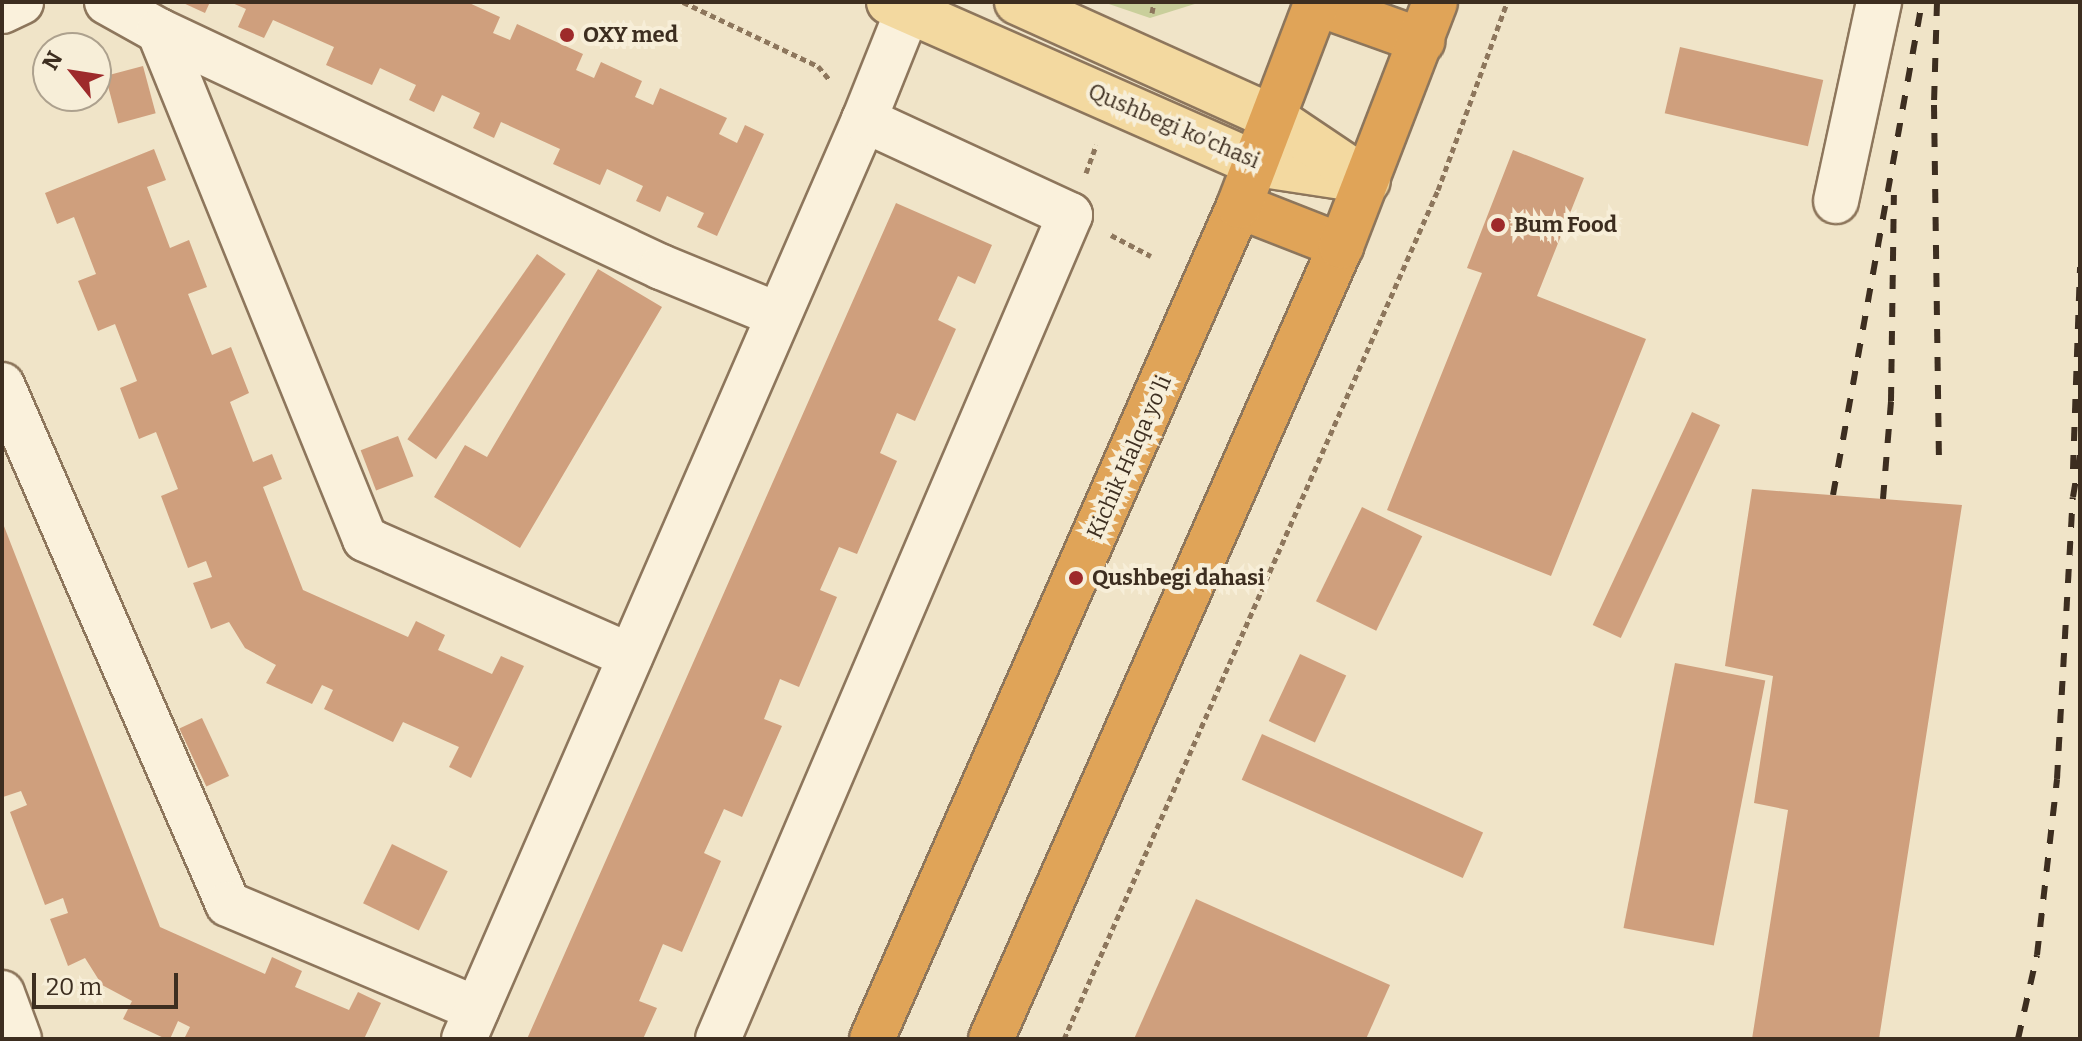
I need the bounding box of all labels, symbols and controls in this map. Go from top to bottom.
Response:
place label: OXY med [583,22,678,48]
marker: OXY med [558,26,576,44]
north arrow [32,32,112,112]
text: N [37,47,68,75]
street label: Qushbegi ko'chasi [1084,78,1264,174]
place label: Bum Food [1514,212,1617,238]
marker: Bum Food [1489,216,1507,234]
street label: Kichik Halqa yo'li [1081,371,1177,543]
place label: Qushbegi dahasi [1092,565,1265,591]
marker: Qushbegi dahasi [1067,569,1085,587]
scale bar [36,957,182,1007]
text: 20 m [46,973,102,1001]

